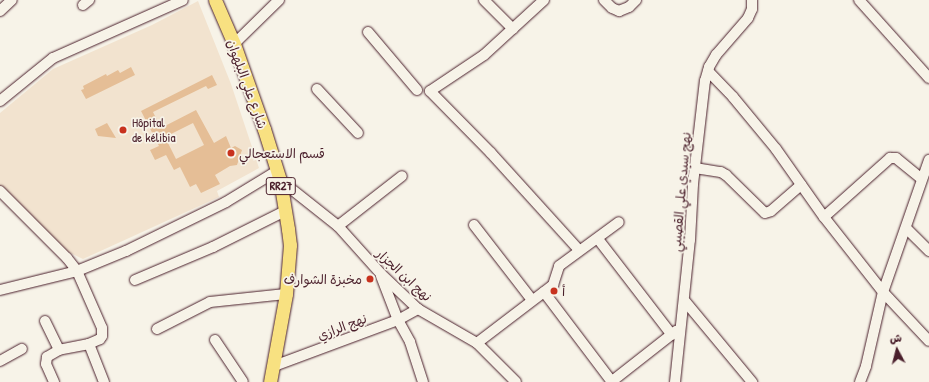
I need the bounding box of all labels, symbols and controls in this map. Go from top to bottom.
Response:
street label: شارع علي البلهوان [224,37,270,131]
place label: Hôpital de kélibia [132,115,176,146]
marker: Hôpital de kélibia [117,124,129,136]
street label: نهج سيدي علي القصيبي [668,131,694,253]
place label: قسم الاستعجالي [239,145,325,161]
marker: قسم الاستعجالي [226,148,236,158]
road number: RR27 [265,176,297,196]
street label: نهج ابن الجزار [373,245,435,305]
place label: مخبزة الشوارف [284,271,362,287]
marker: مخبزة الشوارف [365,274,375,284]
place label: أ [562,283,565,299]
marker: أ [549,286,559,296]
street label: نهج الرازي [315,310,369,344]
north arrow [877,330,917,370]
text: ش [889,330,902,346]

